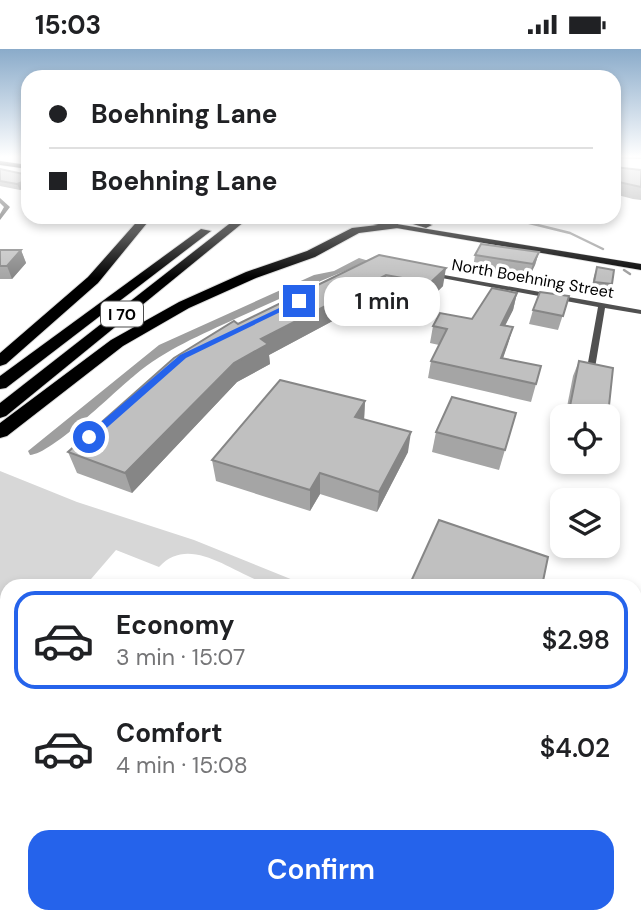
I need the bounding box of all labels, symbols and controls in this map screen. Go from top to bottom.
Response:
text: 15:03 [35,8,101,42]
text: Boehning Lane [91,97,277,131]
text: Boehning Lane [91,164,277,198]
street label: North Boehning Street [450,254,616,303]
callout: 1 min [324,277,439,325]
route end [283,285,315,317]
text: 1 min [355,286,409,316]
road number: I 70 [101,301,143,327]
map controls [550,404,620,558]
button: locate [550,404,620,474]
route start [73,421,105,453]
button: layers [550,488,620,558]
text: Economy [116,608,234,642]
icon: car [32,609,95,672]
text: $2.98 [542,623,610,657]
text: 3 min · 15:07 [116,642,245,672]
text: Comfort [116,716,222,750]
icon: car [32,717,95,780]
text: $4.02 [540,731,610,765]
text: 4 min · 15:08 [116,750,248,780]
button: Confirm [28,830,614,910]

